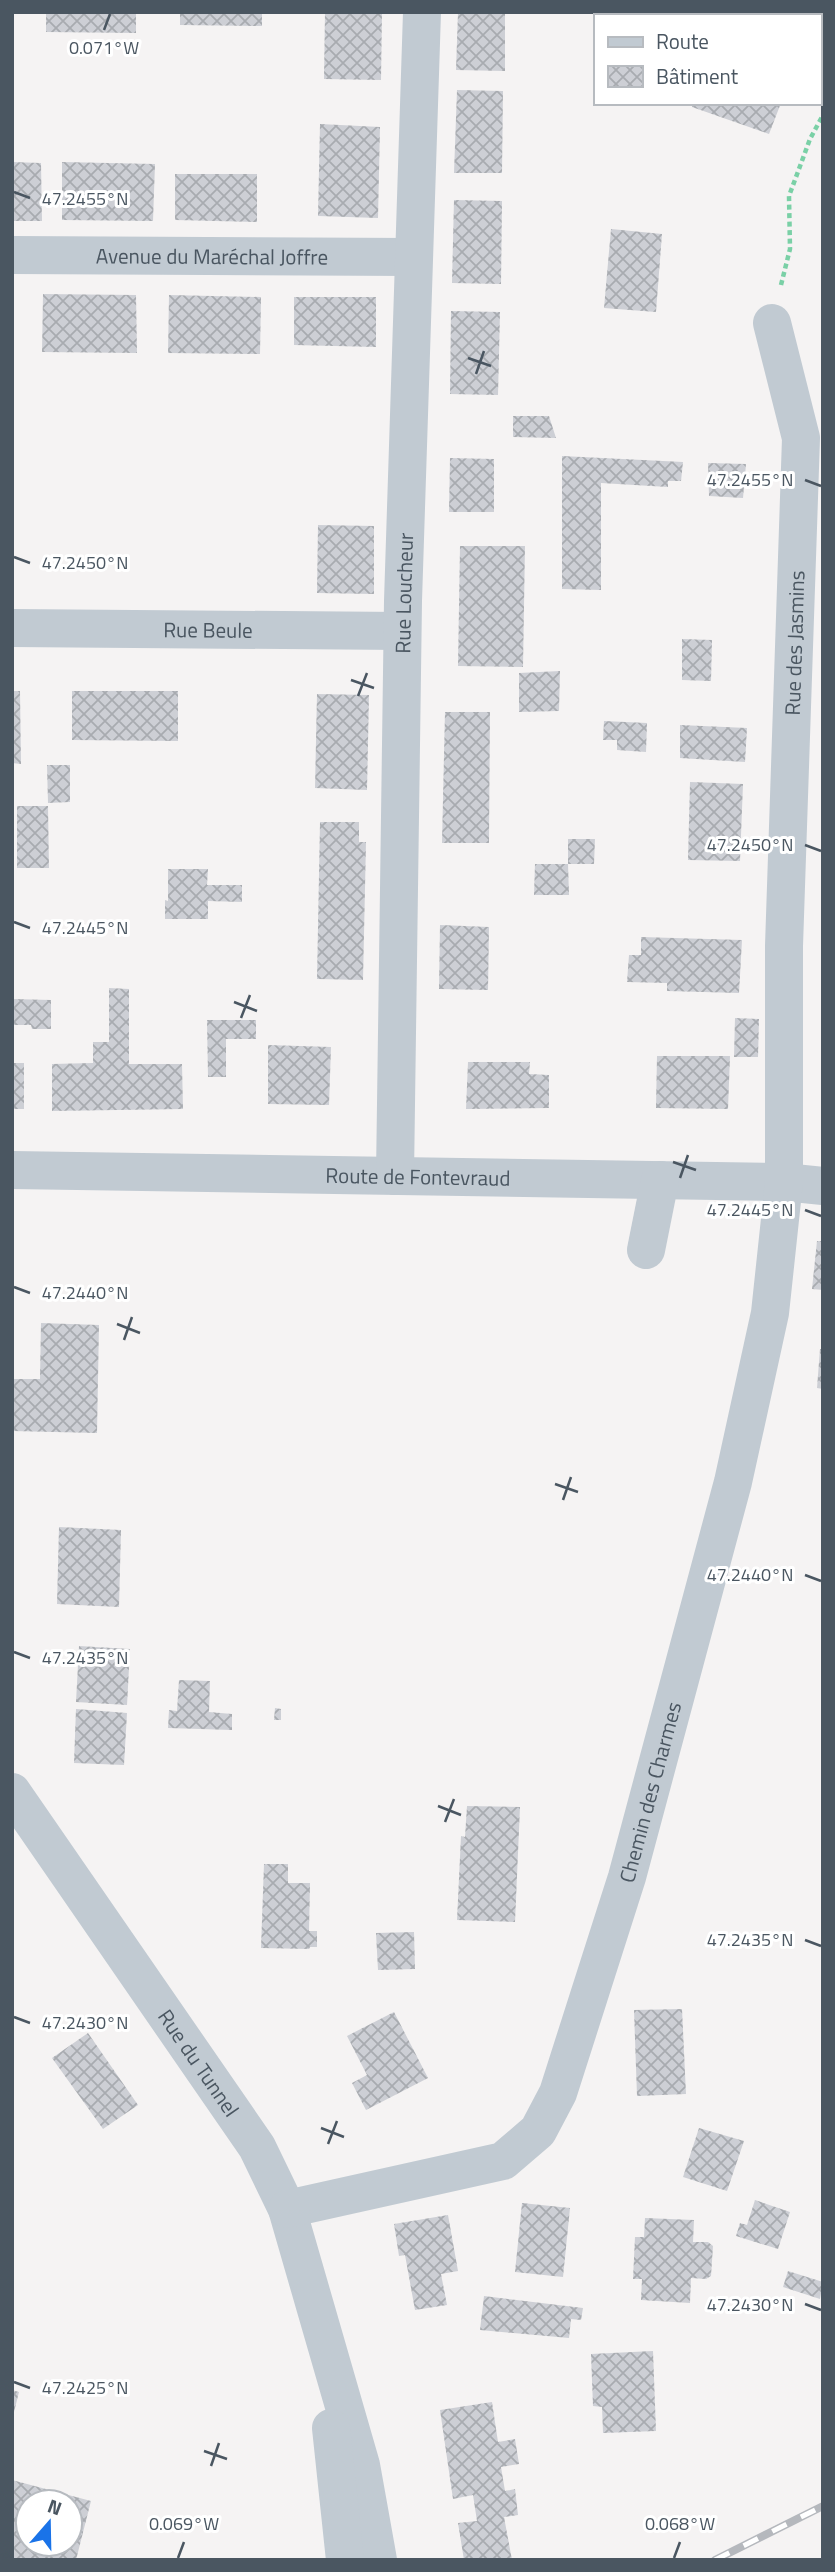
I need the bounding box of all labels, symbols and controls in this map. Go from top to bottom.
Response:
legend [594,14,821,105]
text: Route [656,25,709,57]
text: 0.071°W [69,34,139,61]
text: Bâtiment [656,60,739,92]
text: 47.2455°N [42,185,128,212]
street label: Avenue du Maréchal Joffre [96,239,328,273]
text: 47.2455°N [707,466,793,493]
street label: Rue Loucheur [386,532,421,654]
text: 47.2450°N [42,549,128,576]
street label: Rue des Jasmins [776,570,813,716]
street label: Rue Beule [163,613,253,646]
text: 47.2450°N [707,831,793,858]
text: 47.2445°N [42,914,128,941]
street label: Route de Fontevraud [325,1159,511,1194]
text: 47.2445°N [707,1196,793,1223]
text: 47.2440°N [42,1279,128,1306]
text: 47.2440°N [707,1561,793,1588]
text: 47.2435°N [42,1644,128,1671]
street label: Chemin des Charmes [610,1698,689,1886]
text: 47.2435°N [707,1926,793,1953]
street label: Rue du Tunnel [150,2002,247,2123]
text: 47.2430°N [42,2009,128,2036]
text: 47.2430°N [707,2291,793,2318]
text: 47.2425°N [42,2374,128,2401]
north arrow [14,2488,84,2558]
text: N [44,2491,66,2522]
text: 0.069°W [149,2510,219,2537]
text: 0.068°W [645,2510,715,2537]

